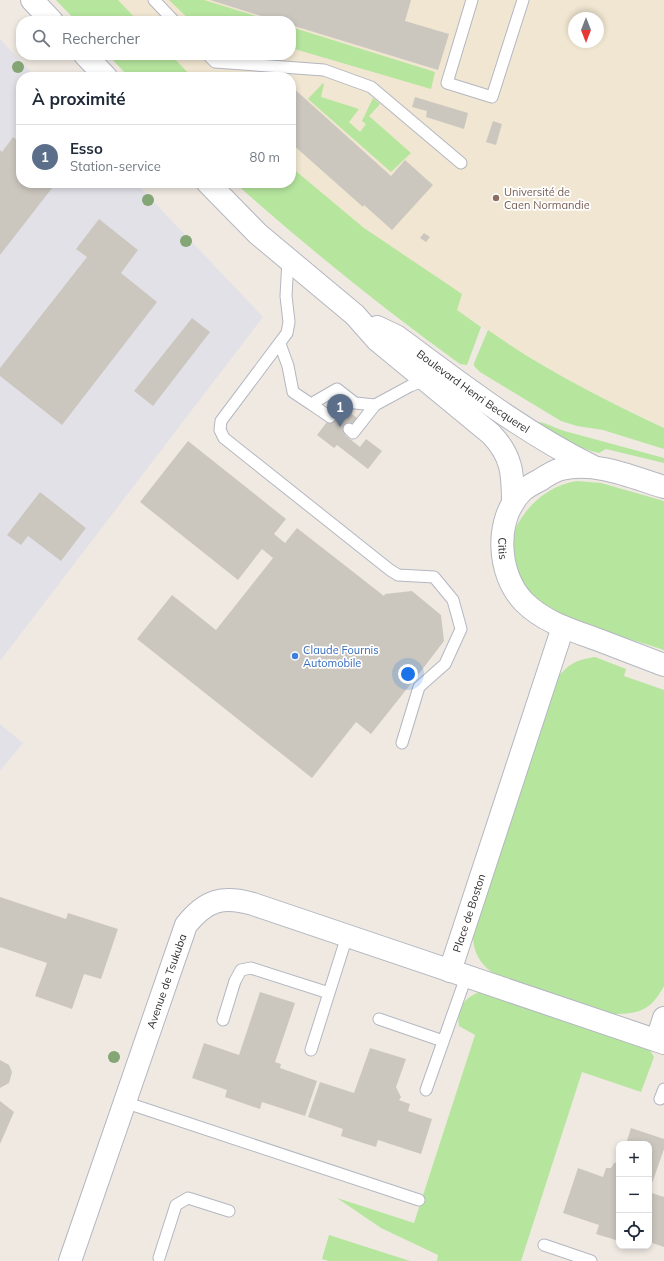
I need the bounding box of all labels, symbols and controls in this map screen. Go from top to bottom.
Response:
north arrow [568,12,604,48]
search box [16,16,296,60]
icon: search [30,27,52,49]
text: Rechercher [62,29,140,48]
text: À proximité [32,88,126,109]
text: Esso [70,139,103,158]
text: 1 [41,149,49,165]
text: 80 m [250,149,280,165]
text: Station-service [70,158,161,174]
place label: Université de Caen Normandie [504,185,590,212]
marker: Université de Caen Normandie [491,193,501,203]
street label: Boulevard Henri Becquerel [414,347,532,436]
pin: 1 [327,394,353,427]
street label: Citis [495,537,510,560]
place label: Claude Fournis Automobile [303,643,379,670]
marker: Claude Fournis Automobile [290,651,300,661]
your location [398,664,418,684]
street label: Place de Boston [450,872,488,954]
street label: Avenue de Tsukuba [144,932,189,1031]
map controls [616,1141,652,1249]
button: + [616,1141,652,1177]
button: − [616,1177,652,1213]
button: locate [616,1213,652,1249]

